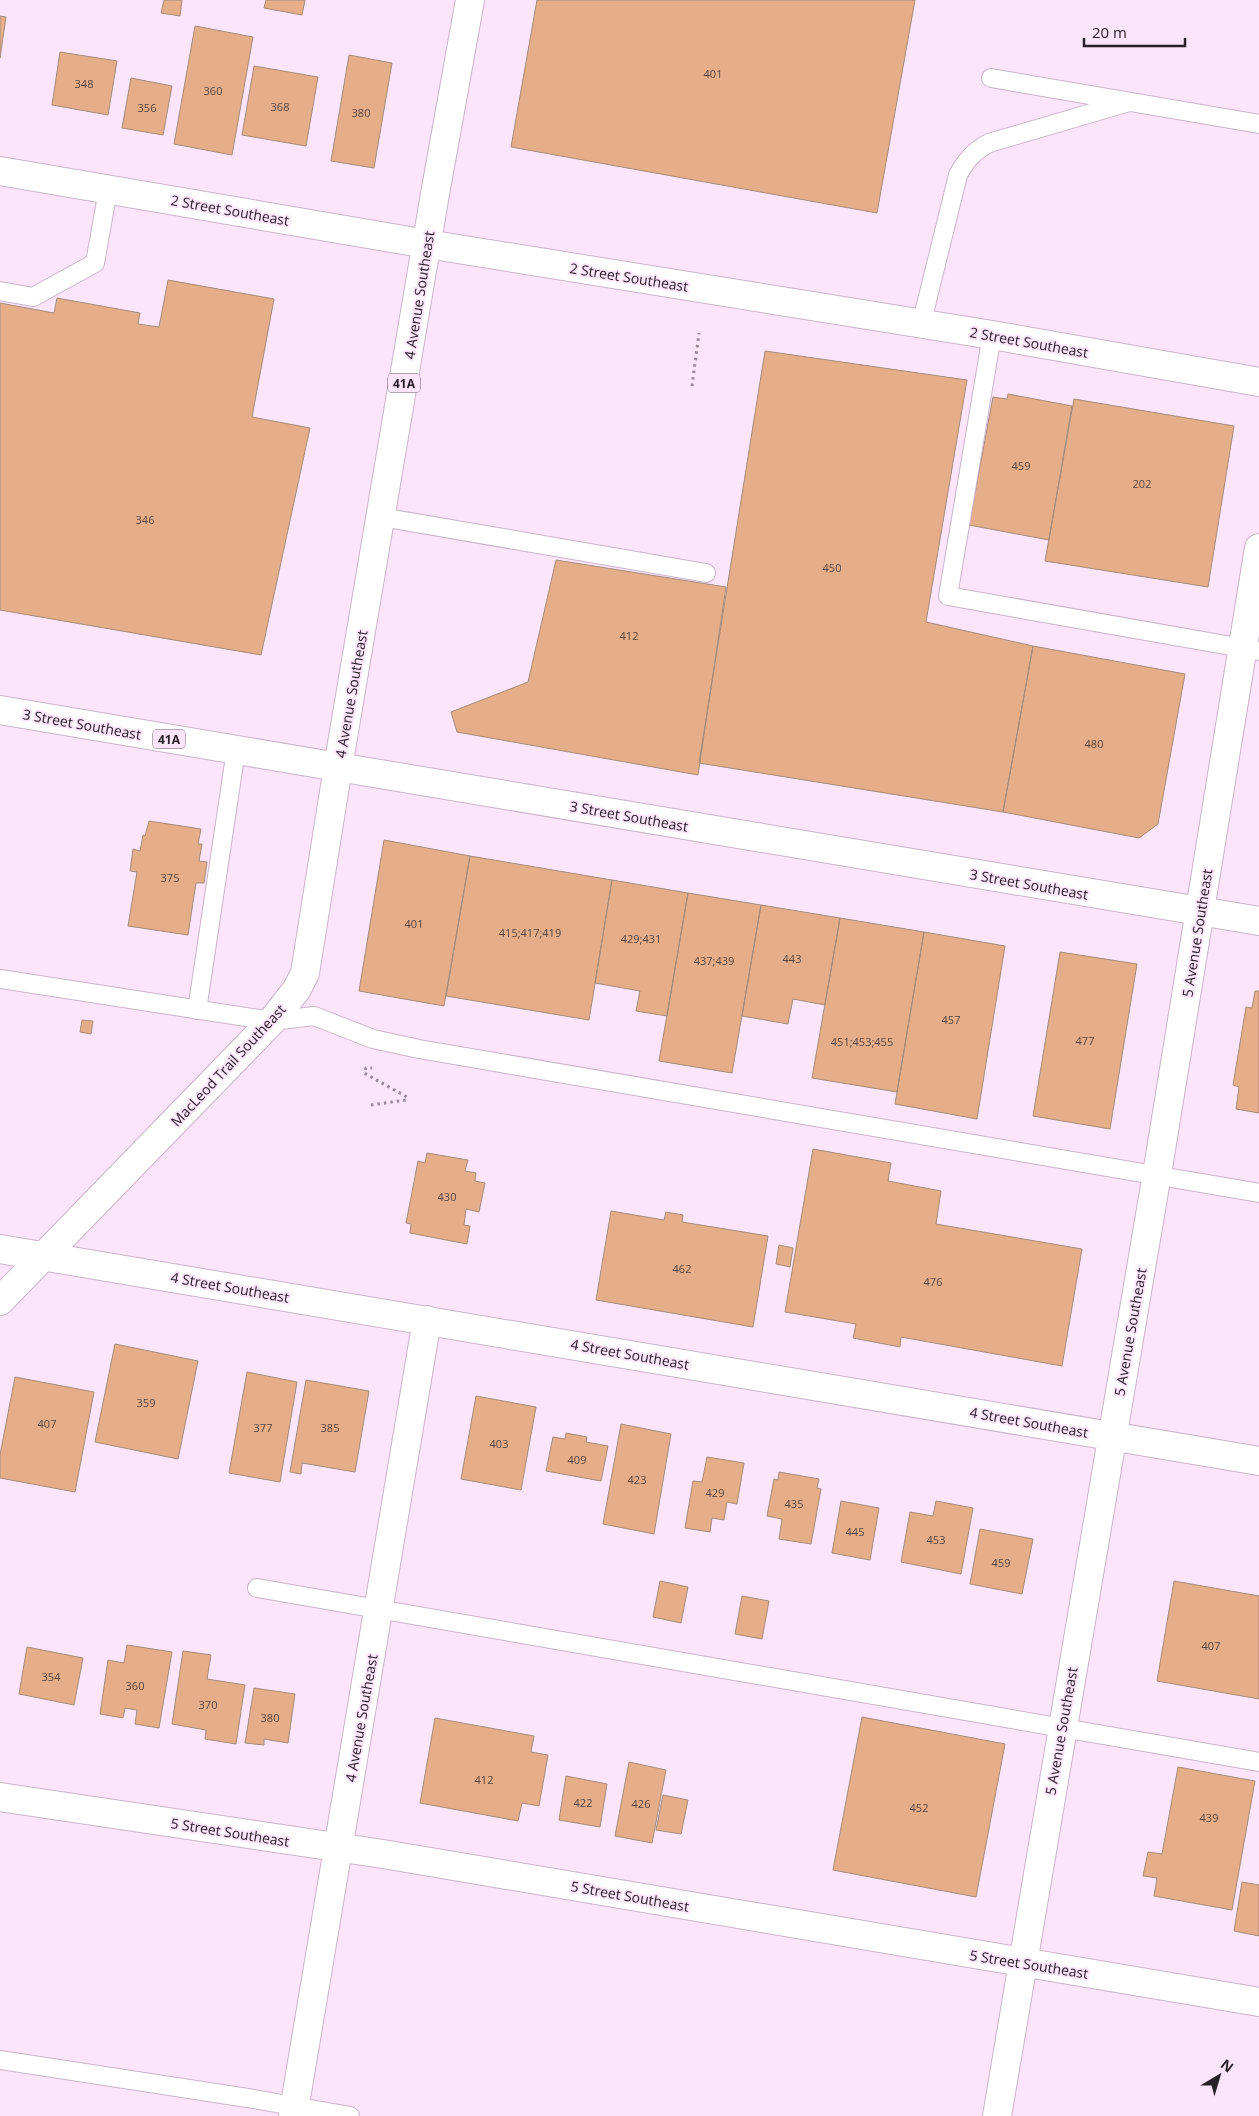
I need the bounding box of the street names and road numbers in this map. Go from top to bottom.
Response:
street label: 2 Street Southeast [169,190,291,230]
street label: 4 Avenue Southeast [399,230,439,360]
street label: 2 Street Southeast [568,258,690,296]
street label: 2 Street Southeast [968,322,1090,362]
road number: 41A [388,373,420,392]
street label: 4 Avenue Southeast [330,629,372,759]
street label: 3 Street Southeast [21,704,143,744]
road number: 41A [153,730,185,749]
street label: 3 Street Southeast [568,796,690,836]
street label: 3 Street Southeast [968,864,1090,904]
street label: 5 Avenue Southeast [1177,868,1217,998]
street label: MacLeod Trail Southeast [166,1000,290,1130]
street label: 4 Street Southeast [169,1267,291,1307]
street label: 5 Avenue Southeast [1109,1267,1151,1397]
street label: 4 Street Southeast [569,1334,691,1374]
street label: 4 Street Southeast [968,1402,1090,1442]
street label: 4 Avenue Southeast [340,1653,382,1783]
street label: 5 Avenue Southeast [1040,1666,1082,1796]
street label: 5 Street Southeast [169,1813,291,1851]
street label: 5 Street Southeast [569,1876,691,1916]
street label: 5 Street Southeast [968,1945,1090,1983]

